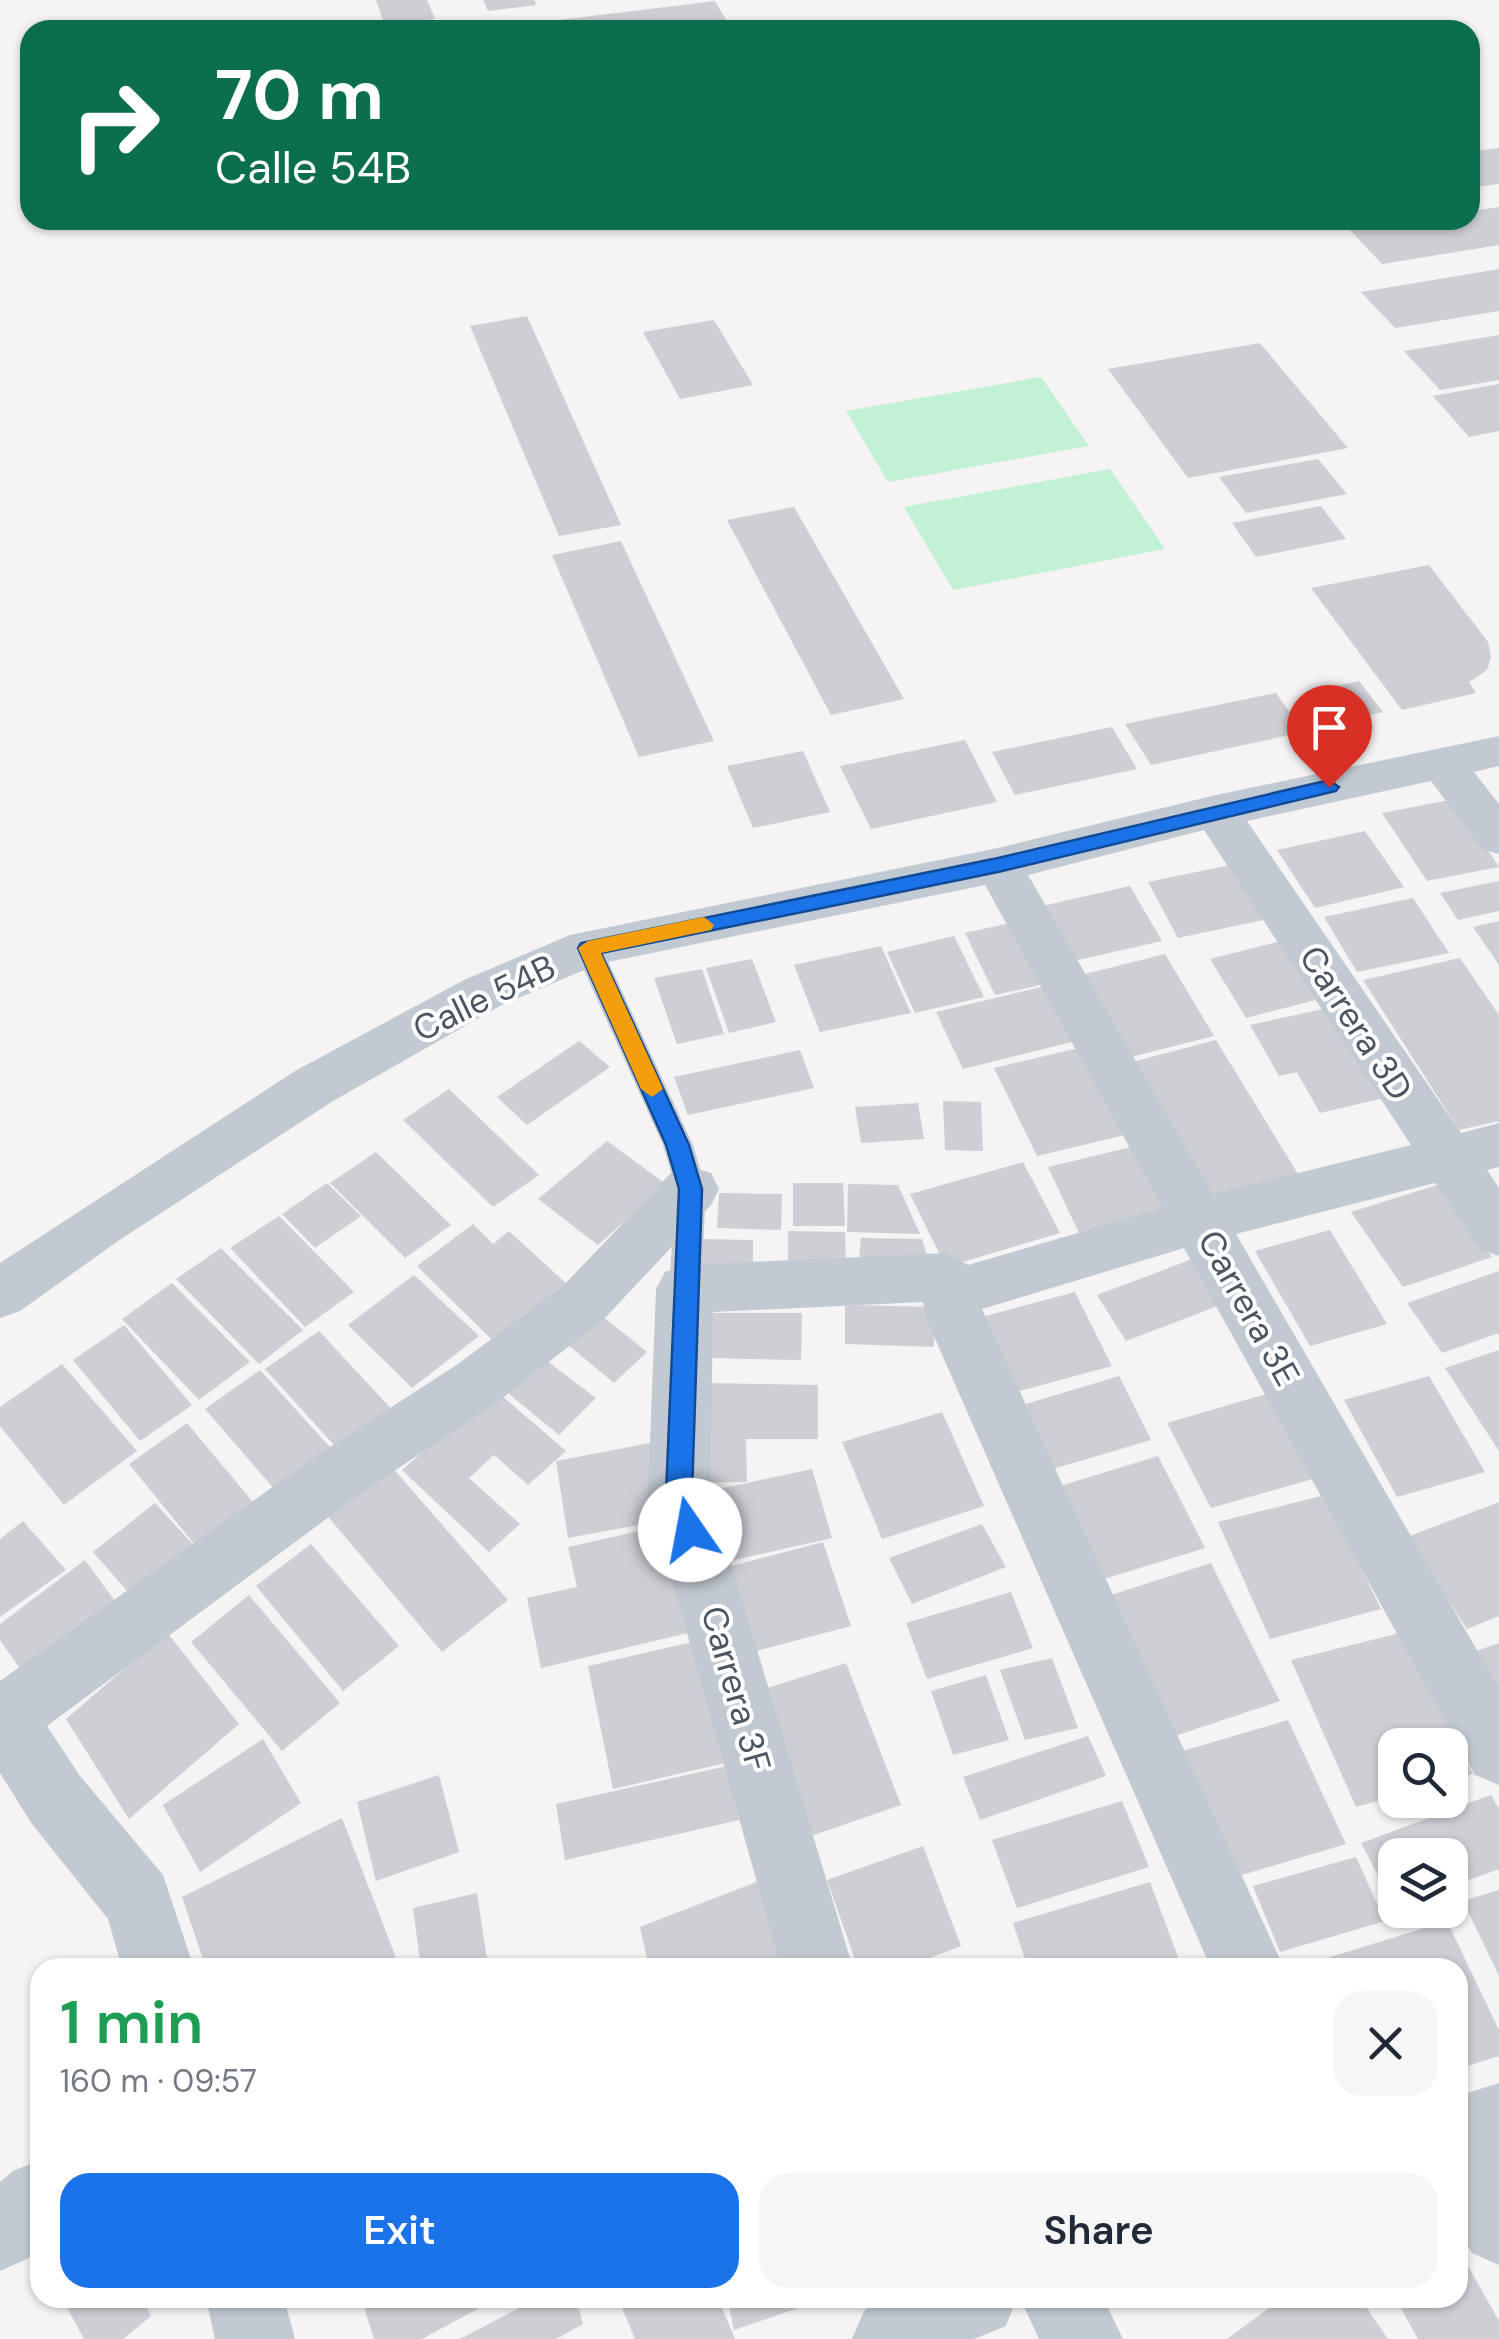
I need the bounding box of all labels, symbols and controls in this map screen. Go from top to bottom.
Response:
text: 70 m [215,50,384,141]
icon: right [50,60,180,190]
text: Calle 54B [215,138,411,197]
pin [1287,685,1372,788]
icon: arrive [1302,700,1357,755]
street label: Carrera 3D [1289,937,1423,1109]
street label: Calle 54B [405,944,563,1052]
street label: Carrera 3E [1187,1222,1311,1394]
position arrow [638,1478,742,1582]
street label: Carrera 3F [690,1601,782,1777]
map controls [1378,1728,1468,1928]
button: search [1378,1728,1468,1818]
button: layers [1378,1838,1468,1928]
text: 1 min [60,1983,203,2062]
button: close [1333,1991,1438,2096]
text: 160 m · 09:57 [60,2060,257,2102]
button: Exit [60,2173,739,2288]
button: Share [759,2173,1438,2288]

